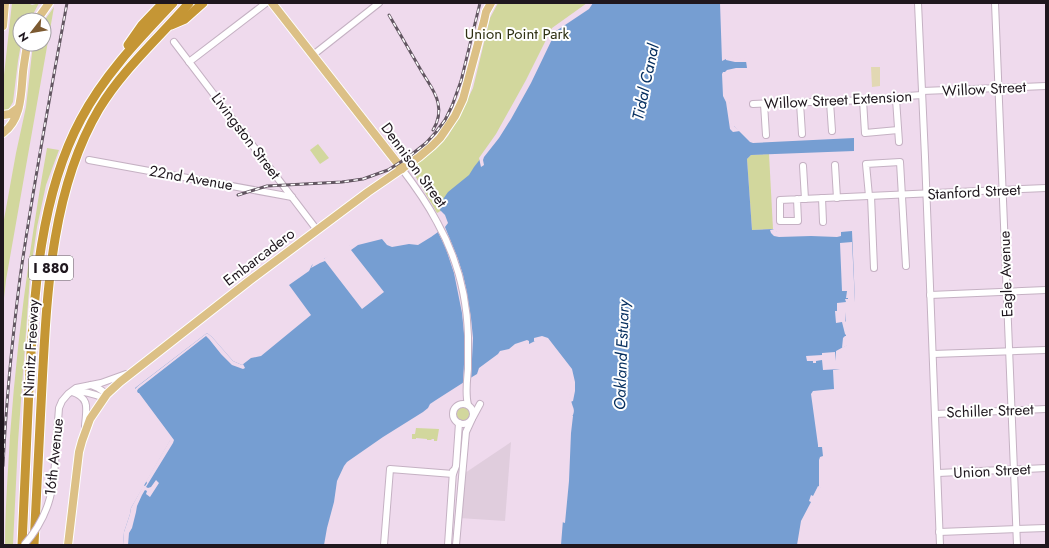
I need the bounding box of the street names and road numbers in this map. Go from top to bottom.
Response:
street label: Willow Street [941,76,1027,102]
street label: Willow Street Extension [763,85,913,115]
street label: Livingston Street [206,88,286,184]
street label: Dennison Street [376,118,453,212]
street label: 22nd Avenue [147,160,235,196]
street label: Stanford Street [927,179,1022,205]
street label: Embarcadero [219,223,299,291]
street label: Eagle Avenue [993,230,1019,318]
road number: I 880 [29,256,73,280]
street label: Nimitz Freeway [17,298,45,397]
street label: Schiller Street [946,398,1034,424]
street label: 16th Avenue [39,417,69,497]
street label: Union Street [953,458,1032,484]

